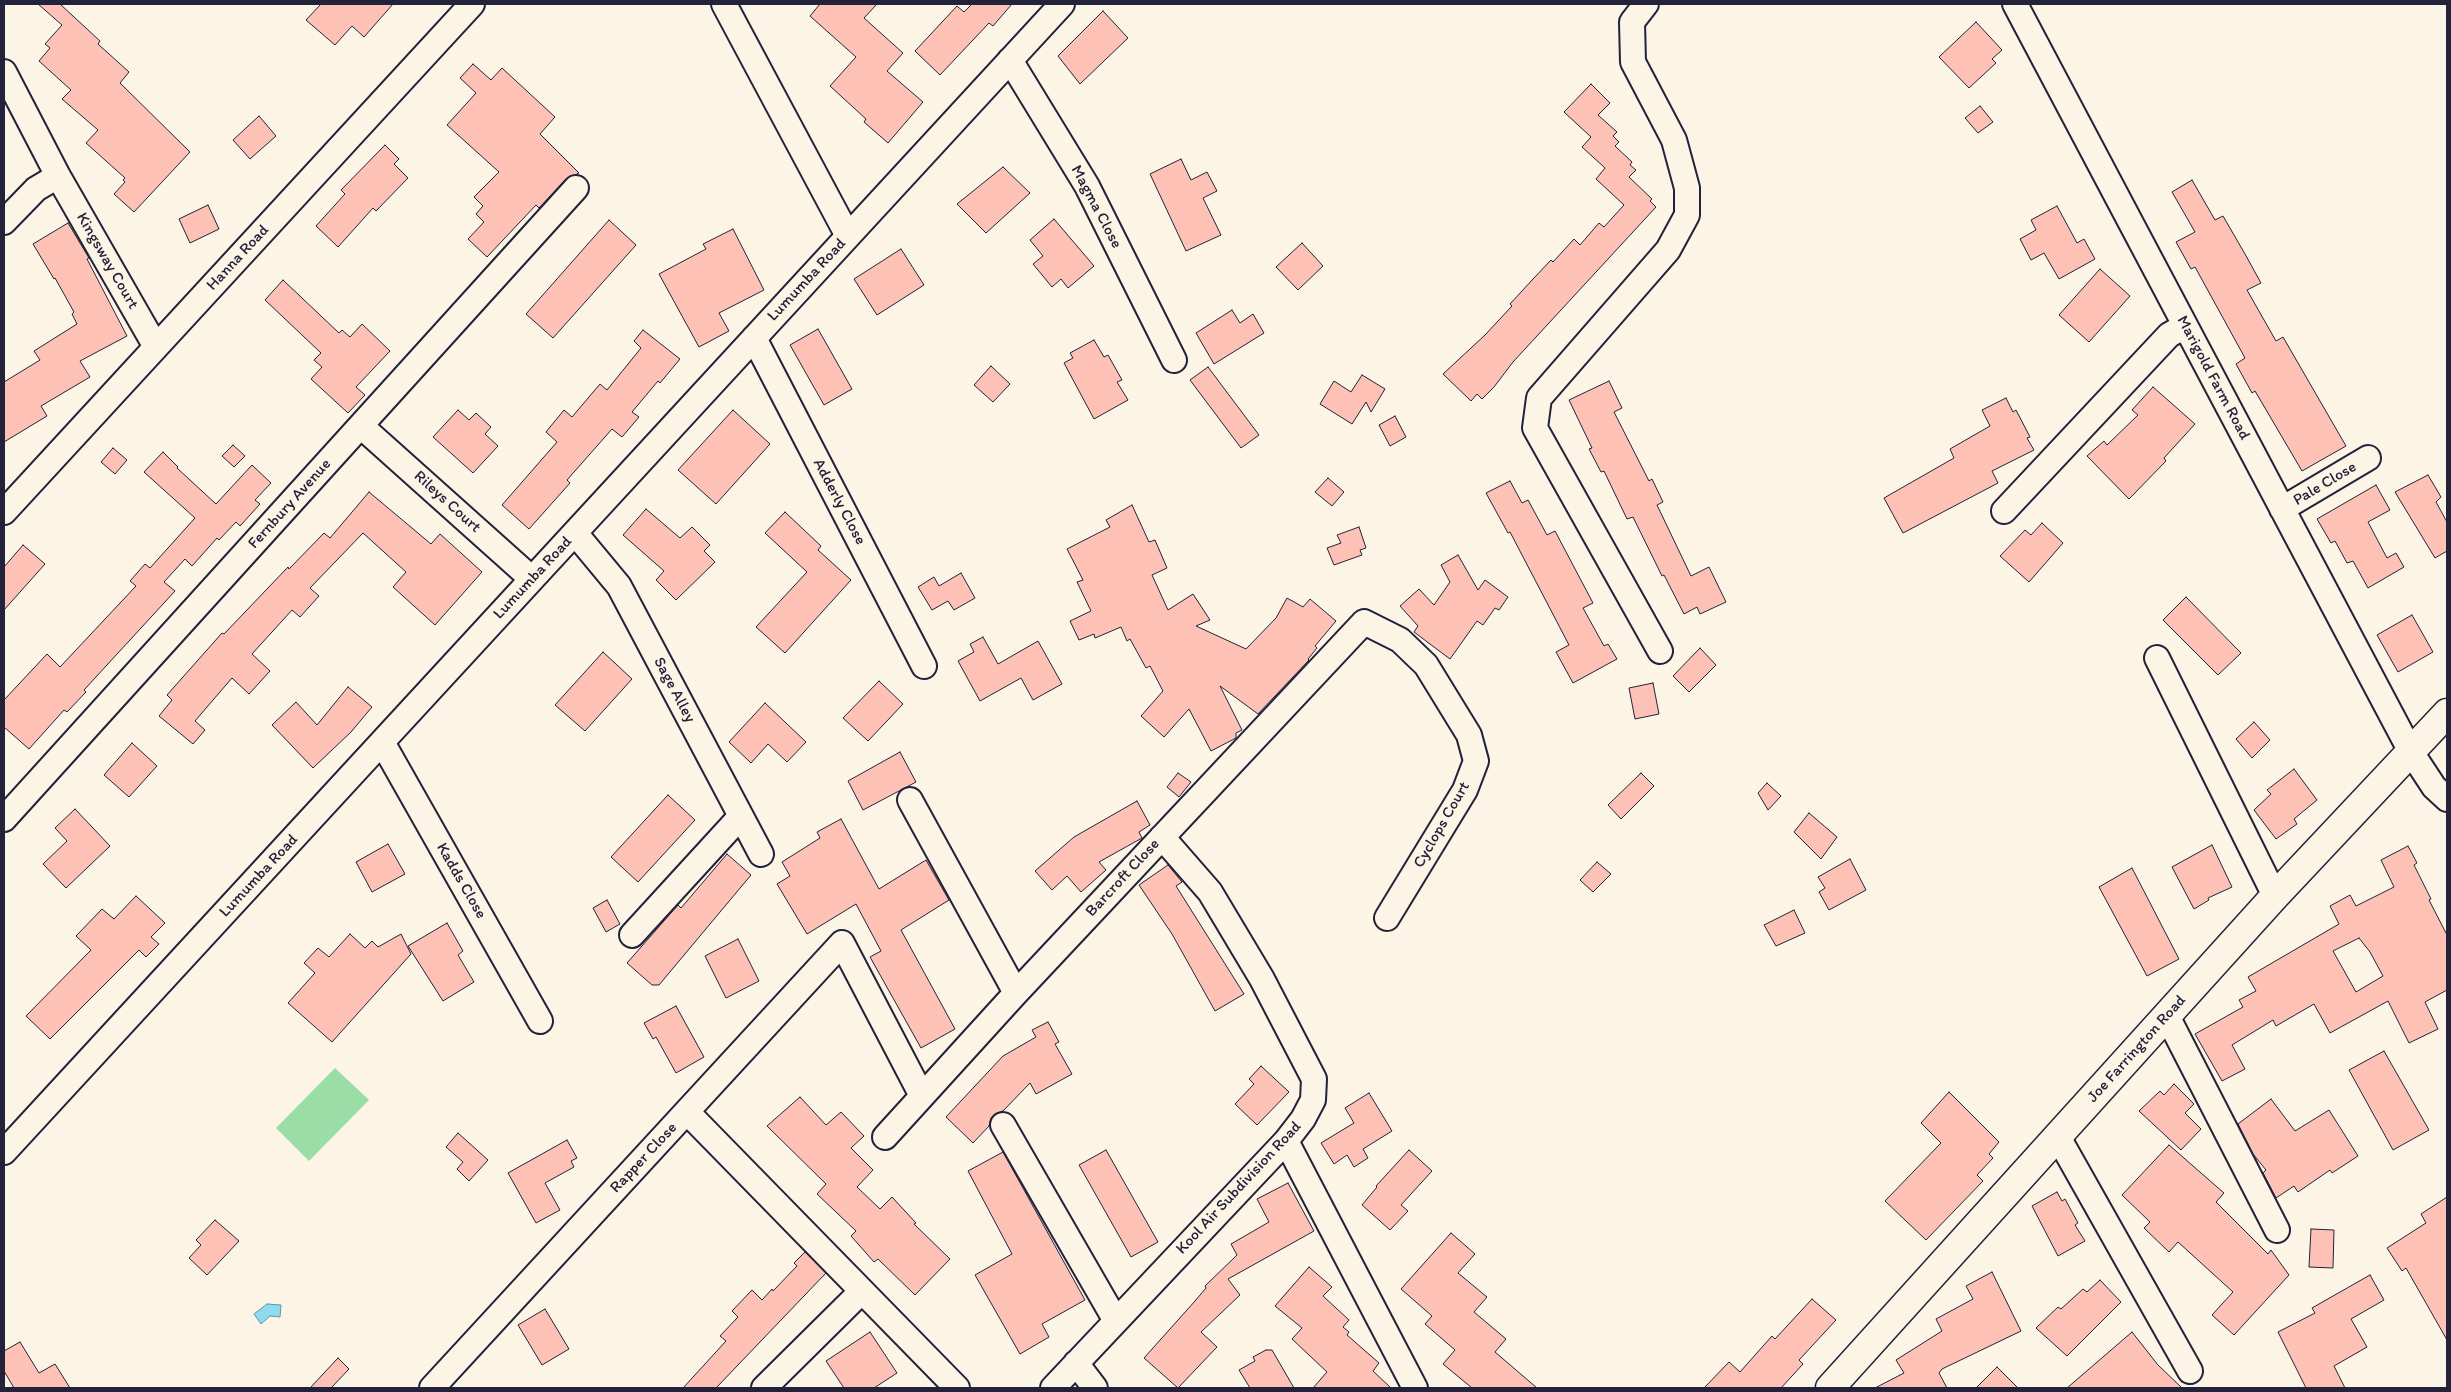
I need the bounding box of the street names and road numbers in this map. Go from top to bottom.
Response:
street label: Magma Close [1066,162,1126,252]
street label: Kingsway Court [72,209,142,313]
street label: Hanna Road [203,221,273,295]
street label: Lumumba Road [764,234,850,326]
street label: Marigold Farm Road [2172,313,2254,443]
street label: Fernbury Avenue [244,455,336,553]
street label: Adderly Close [808,456,870,548]
street label: Pale Close [2290,458,2360,510]
street label: Rileys Court [409,467,485,537]
street label: Lumumba Road [490,532,576,624]
street label: Sage Alley [649,654,699,726]
street label: Cyclops Court [1410,778,1474,872]
street label: Lumumba Road [216,830,302,922]
street label: Barcroft Close [1082,835,1164,921]
street label: Kadds Close [432,840,490,922]
street label: Joe Farrington Road [2084,991,2190,1107]
street label: Kool Air Subdivision Road [1172,1117,1306,1259]
street label: Rapper Close [606,1119,682,1197]

